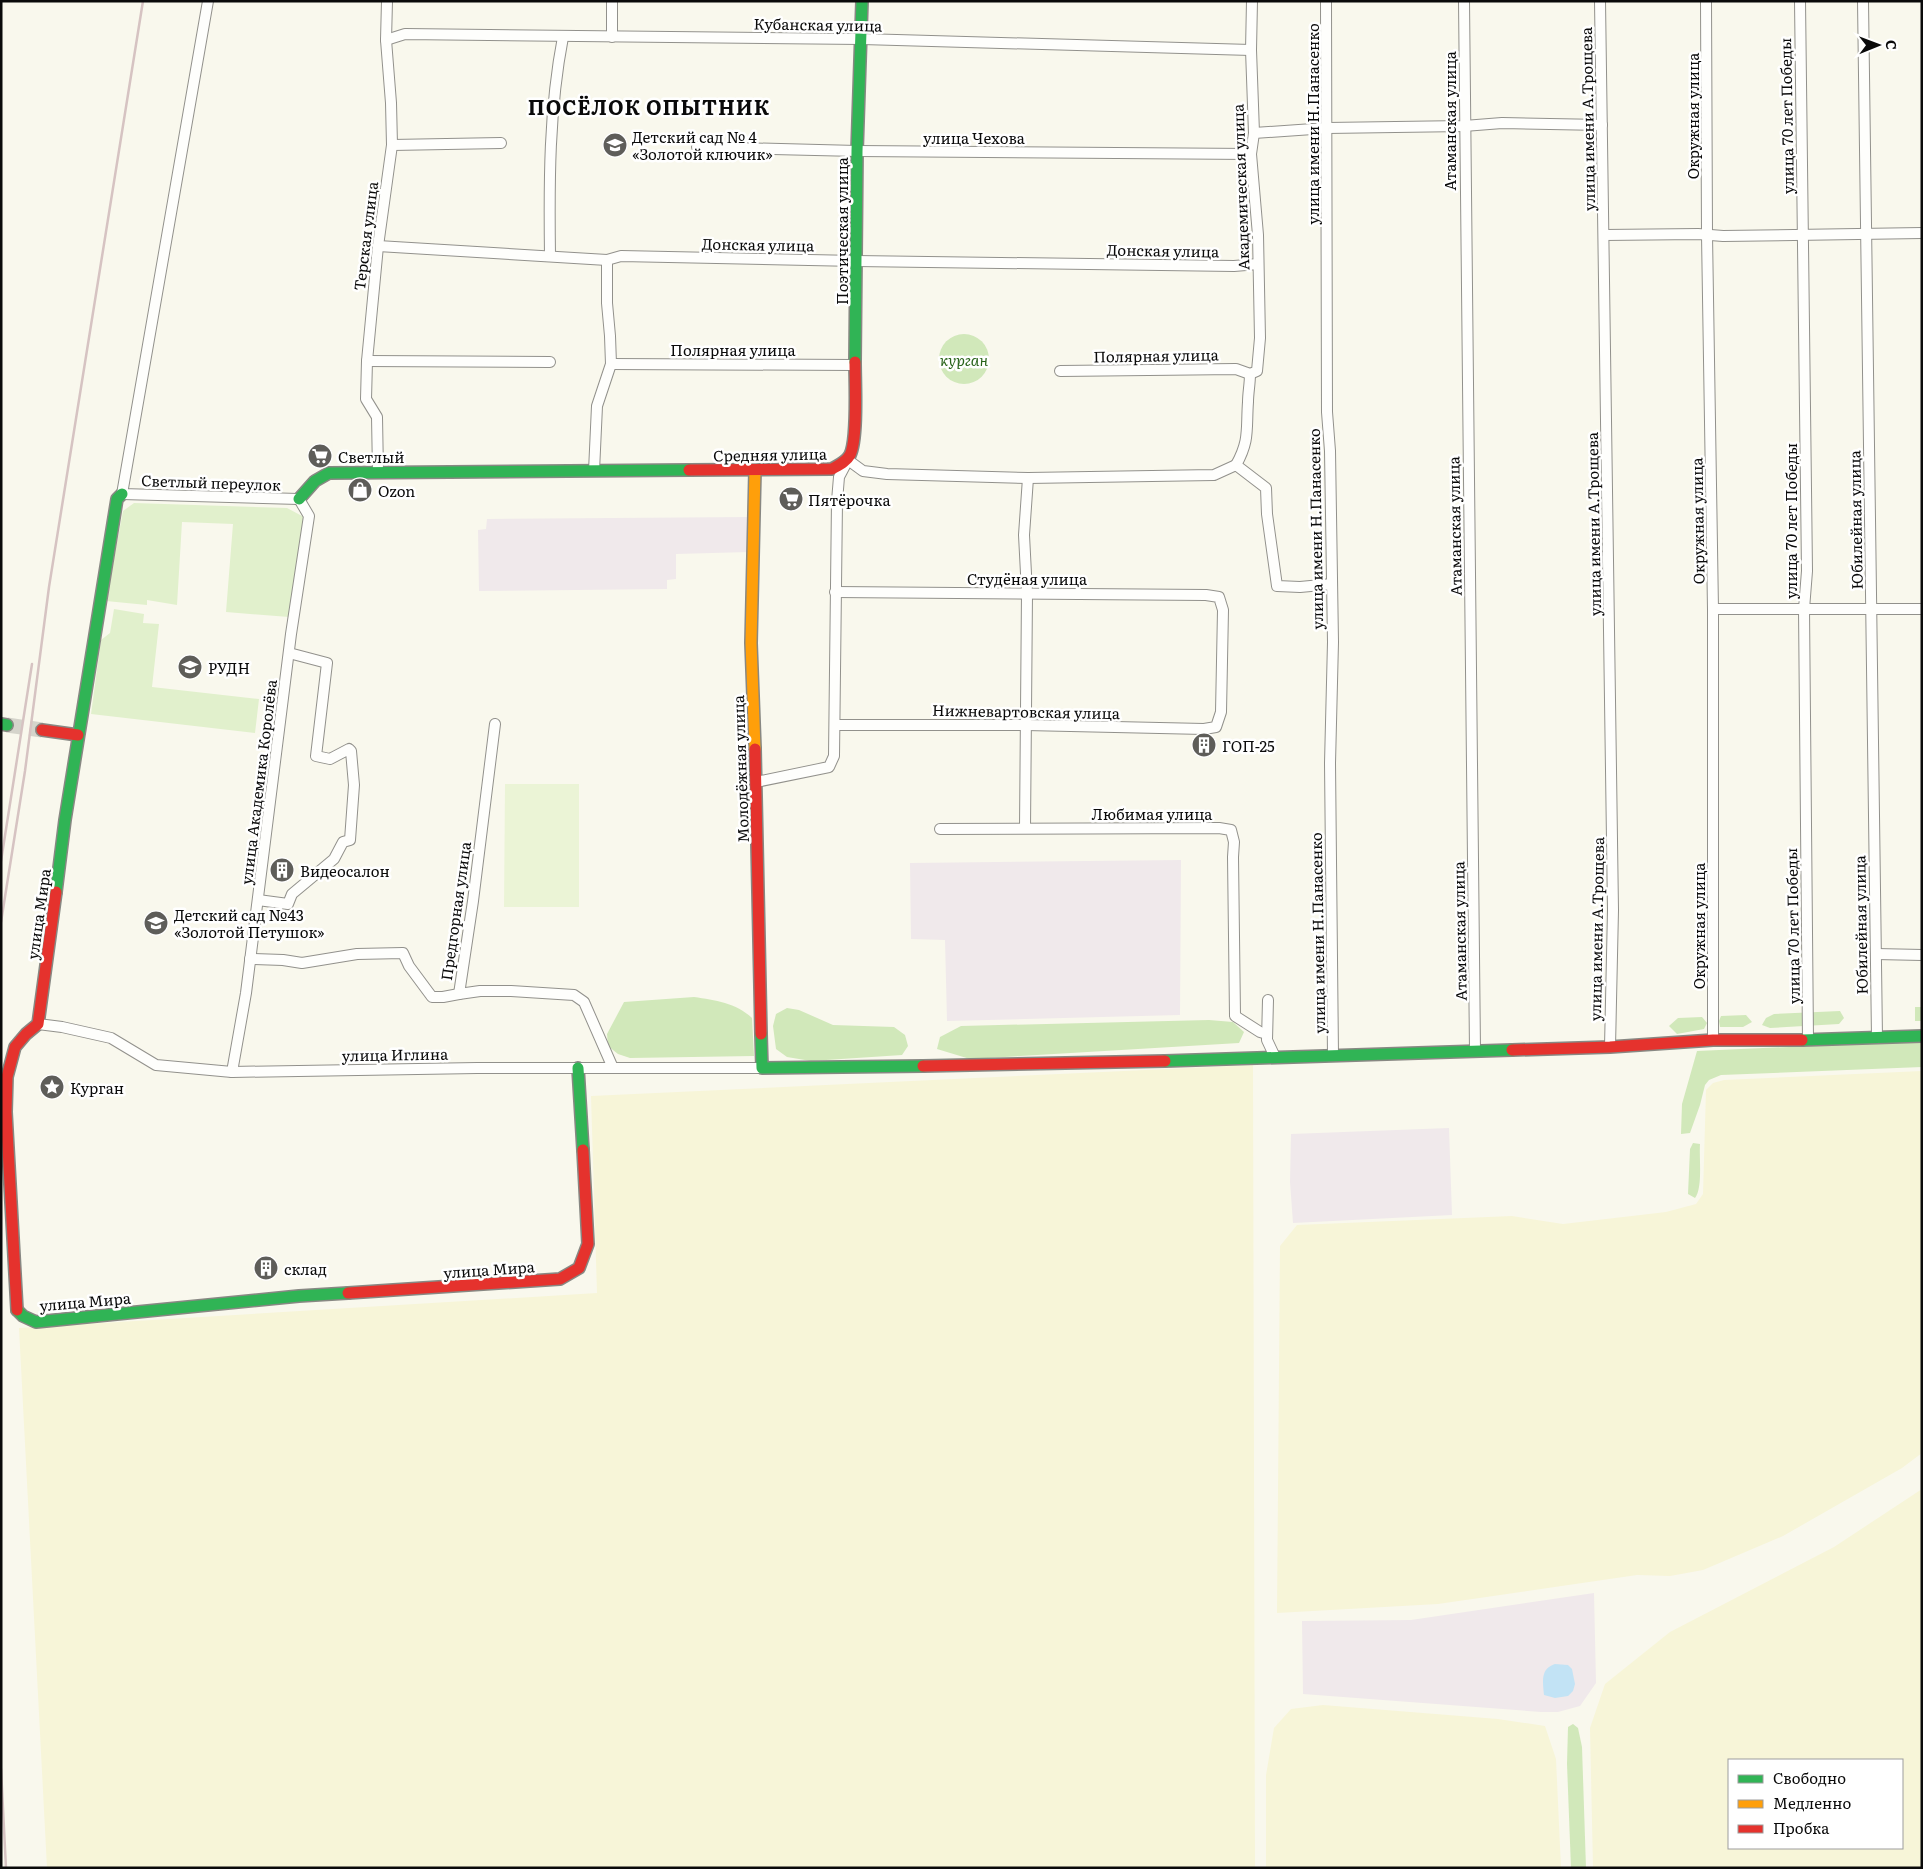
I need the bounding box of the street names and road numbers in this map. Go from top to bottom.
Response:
street label: Кубанская улица [753,11,883,37]
street label: улица имени Н.Панасенко [1301,23,1324,225]
street label: улица имени А.Трощева [1574,26,1600,211]
street label: улица 70 лет Победы [1773,38,1799,194]
street label: Атаманская улица [1438,50,1461,191]
street label: Окружная улица [1681,52,1704,179]
street label: Академическая улица [1226,103,1254,271]
street label: улица Чехова [923,126,1026,149]
street label: Поэтическая улица [830,156,853,305]
street label: Терская улица [347,179,383,292]
street label: Донская улица [702,232,815,256]
street label: Донская улица [1107,238,1220,262]
street label: Полярная улица [670,338,797,361]
street label: Полярная улица [1093,342,1220,368]
street label: улица имени Н.Панасенко [1302,428,1328,630]
street label: улица имени А.Трощева [1580,431,1606,616]
street label: Средняя улица [713,441,828,466]
street label: улица 70 лет Победы [1779,443,1802,599]
street label: Юбилейная улица [1842,449,1868,590]
street label: Атаманская улица [1441,455,1467,596]
street label: Окружная улица [1684,457,1710,585]
street label: Светлый переулок [141,468,281,496]
street label: Студёная улица [967,567,1088,590]
street label: улица Академика Королёва [234,677,282,886]
street label: Молодёжная улица [726,694,754,843]
street label: Нижневартовская улица [932,698,1121,724]
street label: Любимая улица [1092,802,1213,825]
street label: улица имени Н.Панасенко [1304,832,1330,1034]
street label: улица имени А.Трощева [1583,836,1609,1021]
street label: Предгорная улица [434,839,476,982]
street label: улица 70 лет Победы [1779,848,1805,1004]
street label: Юбилейная улица [1847,854,1873,995]
street label: Атаманская улица [1446,860,1472,1001]
street label: Окружная улица [1687,862,1710,989]
street label: улица Мира [20,866,56,961]
street label: улица Иглина [342,1042,449,1066]
street label: улица Мира [442,1254,536,1284]
street label: улица Мира [38,1285,133,1316]

